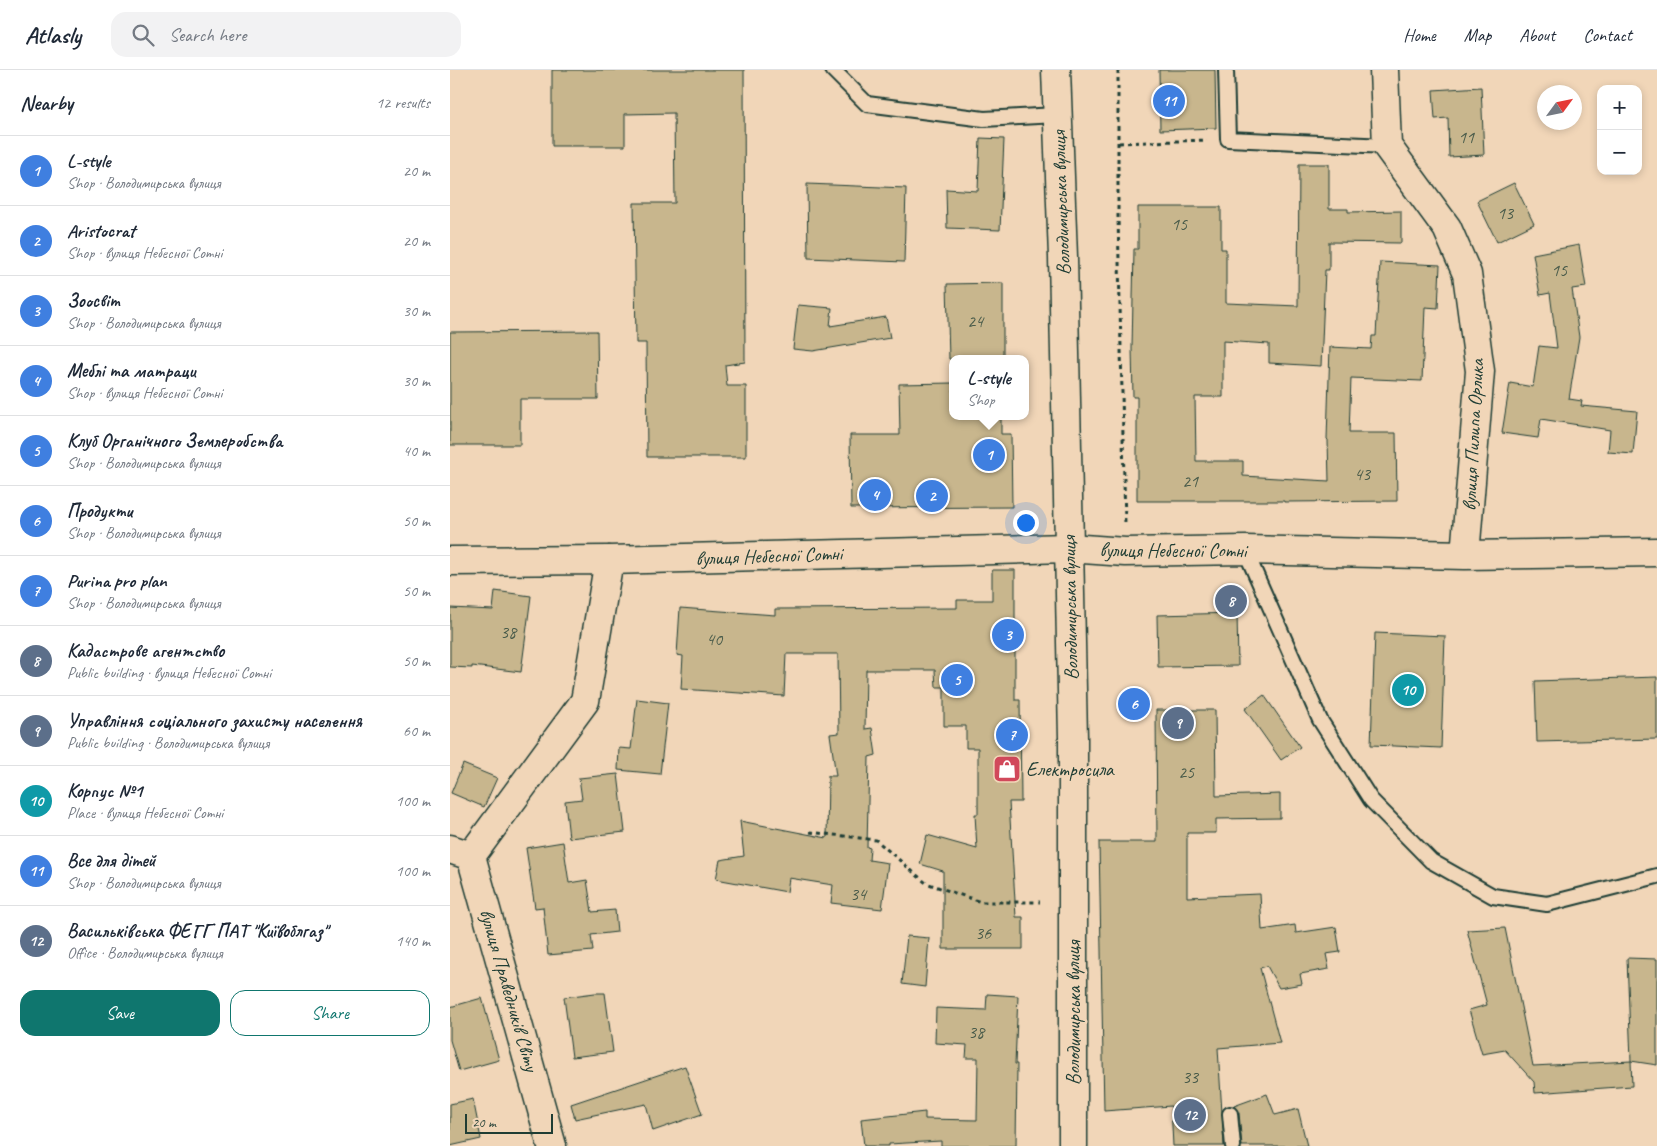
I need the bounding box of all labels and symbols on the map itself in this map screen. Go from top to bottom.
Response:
pin: 11 [1153,82,1185,120]
north arrow [1537,85,1582,130]
house number: 11 [1458,126,1475,148]
street label: Володимирська вулиця [1046,129,1076,276]
house number: 13 [1497,202,1515,224]
house number: 15 [1171,213,1188,235]
house number: 15 [1551,259,1568,281]
house number: 24 [967,310,985,332]
street label: вулиця Пилипа Орлика [1457,357,1490,511]
pin: 1 [973,436,1005,474]
house number: 43 [1354,463,1372,485]
house number: 21 [1182,470,1199,492]
pin: 4 [859,476,891,514]
pin: 2 [916,477,948,515]
your location [1013,510,1039,536]
street label: Володимирська вулиця [1056,534,1084,680]
street label: вулиця Небесної Сотні [1100,538,1249,563]
street label: вулиця Небесної Сотні [695,541,845,571]
pin: 8 [1215,582,1247,620]
pin: 3 [992,616,1024,654]
house number: 38 [500,621,518,643]
house number: 40 [706,628,724,650]
pin: 5 [941,661,973,699]
pin: 10 [1392,671,1424,709]
pin: 6 [1118,685,1150,723]
pin: 9 [1162,704,1194,742]
pin: 7 [996,716,1028,754]
shop icon: Електросила [992,754,1022,784]
place label: Електросила [1026,757,1115,782]
house number: 25 [1178,761,1195,783]
house number: 34 [850,883,868,905]
street label: вулиця Праведників Світу [474,906,545,1076]
house number: 36 [975,922,992,944]
street label: Володимирська вулиця [1061,939,1086,1085]
house number: 38 [968,1021,986,1043]
house number: 33 [1182,1066,1200,1088]
pin: 12 [1174,1096,1206,1134]
scale bar [465,1111,552,1134]

